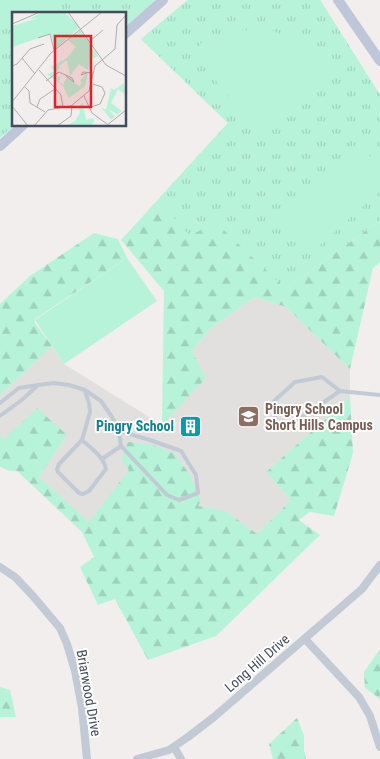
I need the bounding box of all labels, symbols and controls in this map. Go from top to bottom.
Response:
inset map [12,12,126,126]
place label: Pingry School Short Hills Campus [265,401,373,433]
school or university icon: Pingry School Short Hills Campus [237,405,261,429]
building icon: Pingry School [178,414,202,438]
place label: Pingry School [96,418,174,434]
street label: Long Hill Drive [222,630,293,695]
street label: Briarwood Drive [74,649,105,738]

